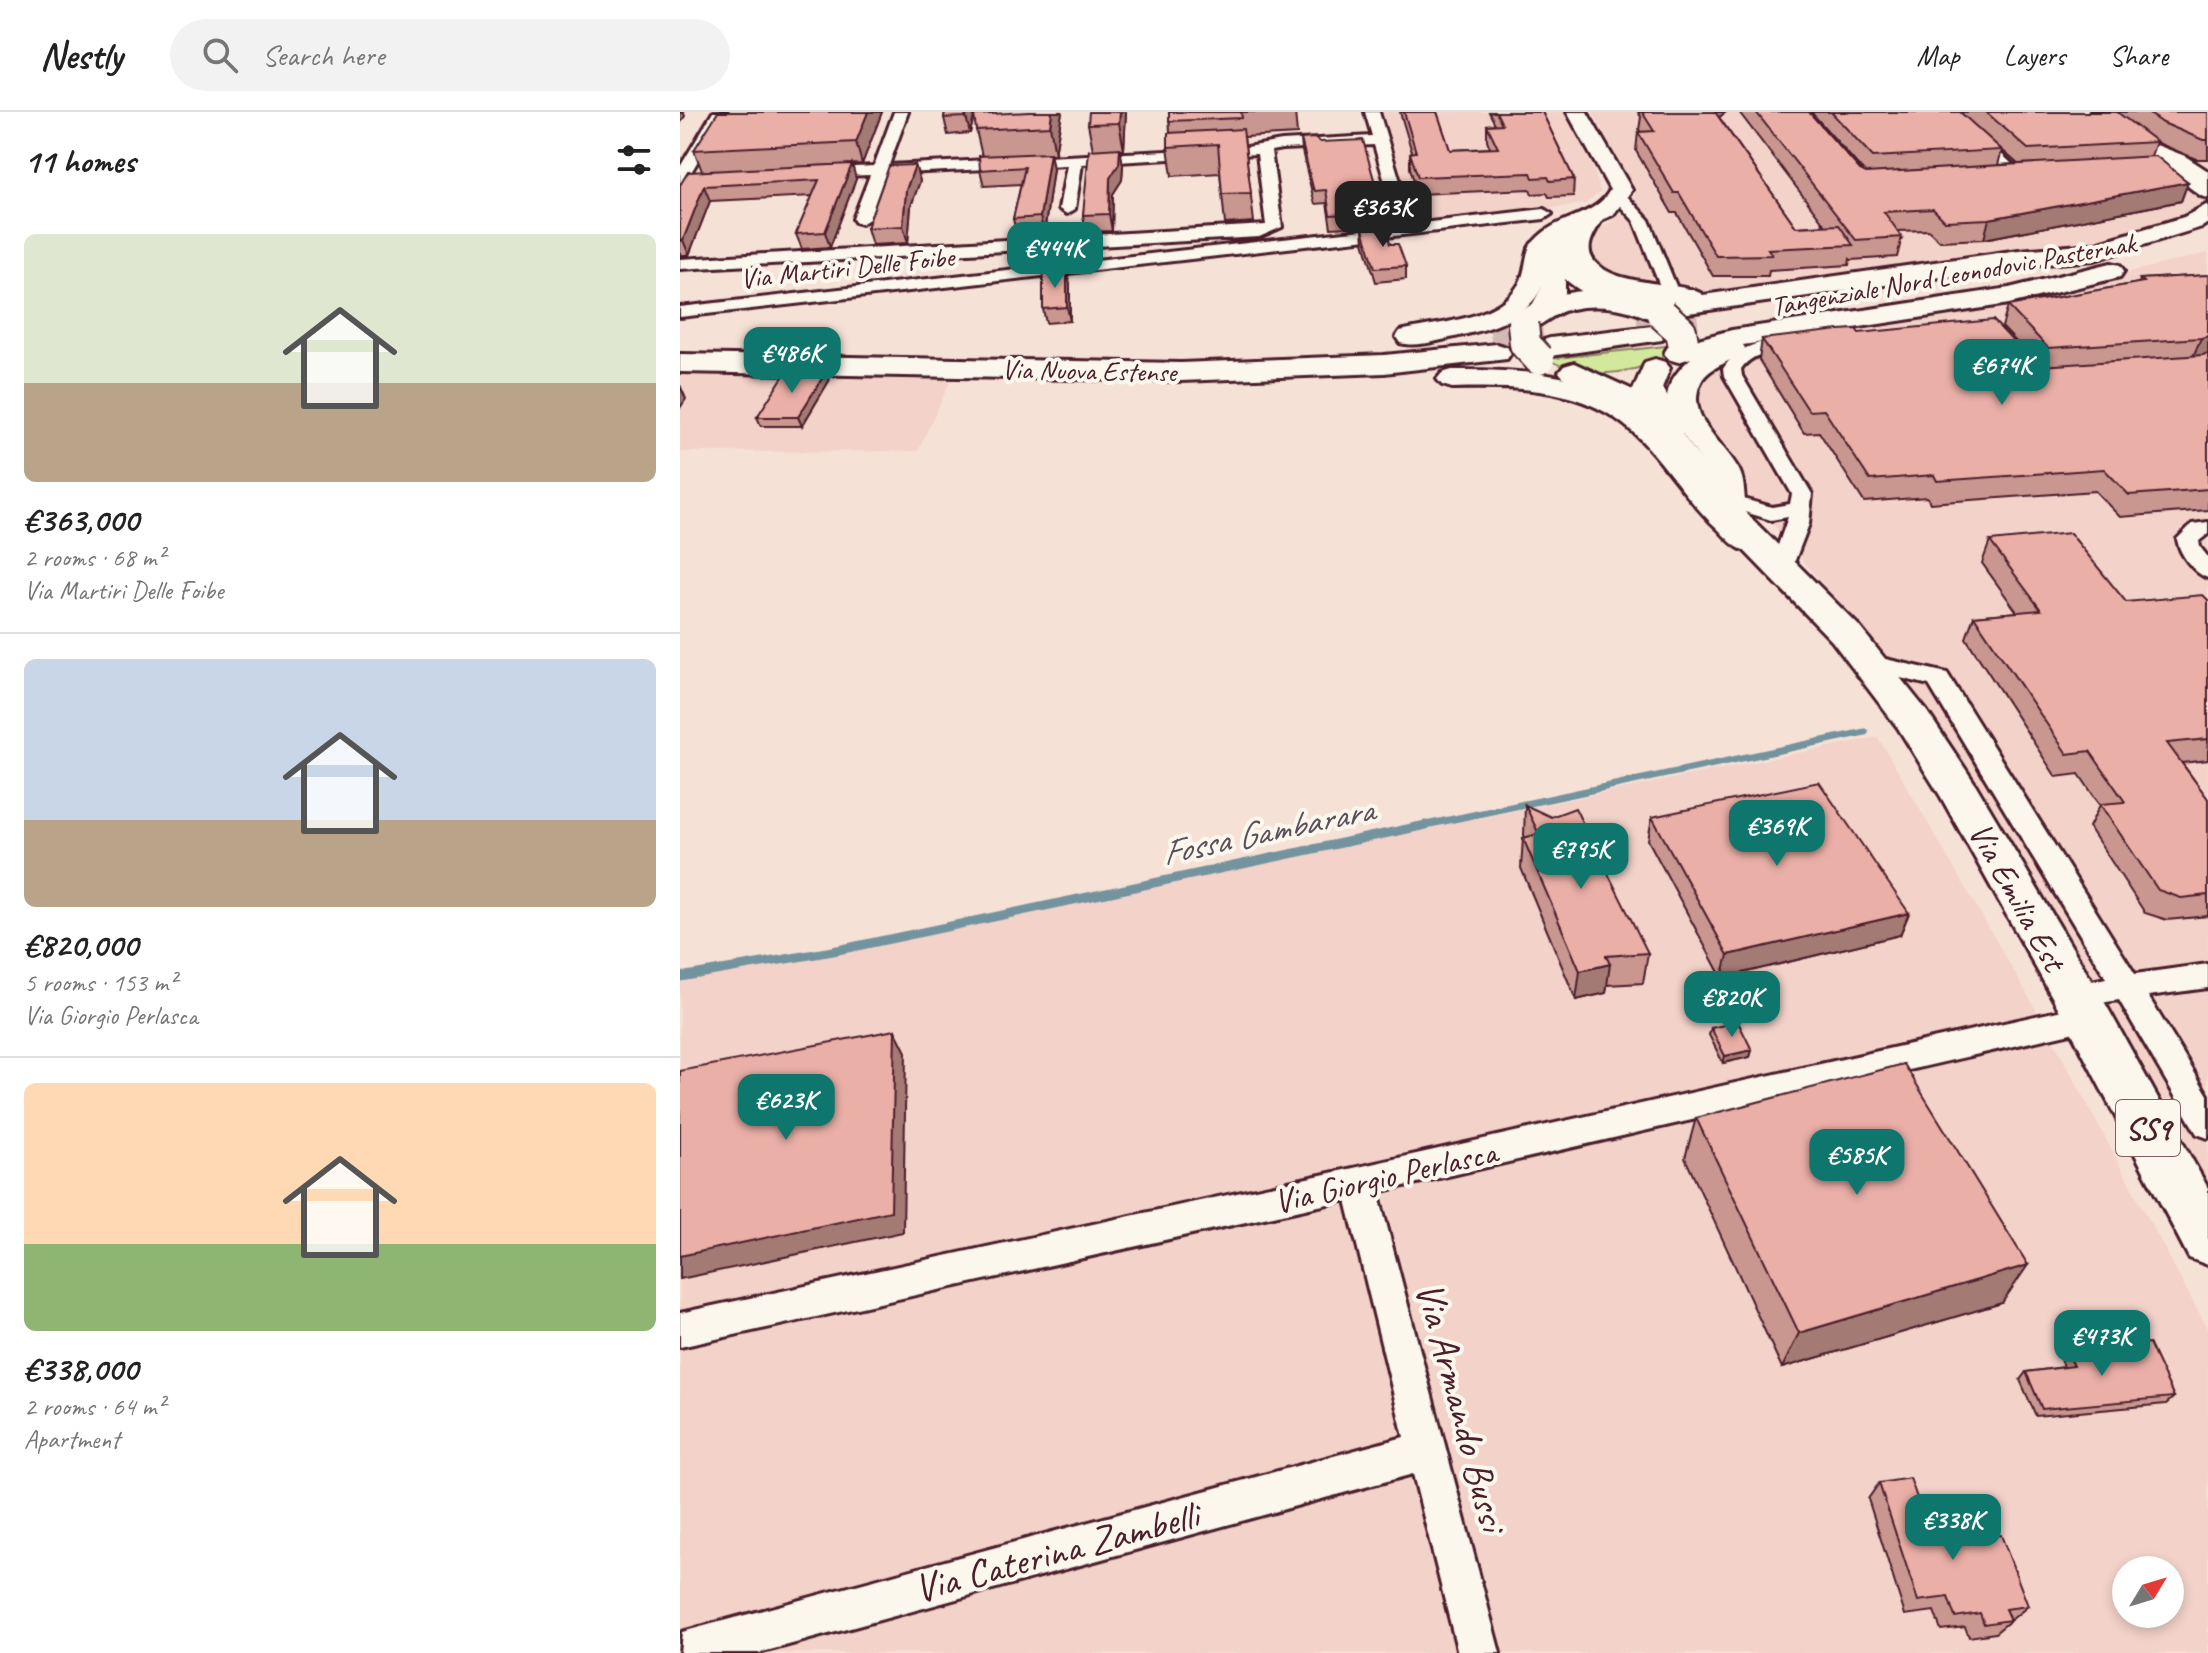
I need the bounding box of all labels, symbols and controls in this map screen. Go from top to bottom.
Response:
search box [170,19,730,91]
text: Nestly [40,32,122,79]
icon: search [198,33,242,77]
text: Search here [262,36,384,74]
text: Map [1917,38,1960,73]
text: Layers [2004,38,2065,73]
text: Share [2109,38,2168,73]
icon: filters [612,138,656,182]
text: 11 homes [24,139,135,182]
pin: €363K [1327,181,1439,249]
text: €363K [1353,190,1413,223]
pin: €444K [999,222,1111,290]
street label: Tangenziale Nord Leonodovic Pasternak [1768,225,2141,324]
text: €444K [1025,231,1085,264]
street label: Via Martiri Delle Foibe [738,239,958,296]
icon: home [268,286,412,430]
pin: €486K [736,327,848,395]
text: €486K [762,336,822,369]
pin: €674K [1946,339,2058,407]
text: €674K [1972,348,2032,381]
street label: Via Nuova Estense [1001,351,1178,390]
text: €363,000 [24,498,139,541]
text: 2 rooms · 68 m² [24,541,165,574]
text: Via Martiri Delle Foibe [24,574,223,607]
icon: home [268,711,412,855]
water label: Fossa Gambarara [1157,785,1381,876]
pin: €369K [1721,800,1833,868]
text: €369K [1747,809,1807,842]
street label: Via Emilia Est [1959,815,2078,981]
pin: €795K [1525,823,1637,891]
text: €795K [1551,832,1611,865]
text: €820,000 [24,923,138,966]
text: 5 rooms · 153 m² [24,966,176,999]
pin: €820K [1676,971,1788,1039]
text: €820K [1702,980,1762,1013]
text: Via Giorgio Perlasca [24,999,198,1032]
pin: €623K [730,1074,842,1142]
text: €623K [756,1083,816,1116]
road number: SS9 [2116,1100,2180,1156]
street label: Via Giorgio Perlasca [1270,1129,1504,1223]
pin: €585K [1801,1129,1913,1197]
icon: home [268,1135,412,1279]
text: €585K [1827,1138,1887,1171]
street label: Via Armando Bussi [1404,1276,1519,1541]
pin: €473K [2046,1310,2158,1378]
text: €473K [2072,1319,2132,1352]
text: €338,000 [24,1347,138,1390]
text: 2 rooms · 64 m² [24,1390,165,1423]
text: Apartment [24,1423,120,1456]
street label: Via Caterina Zambelli [909,1489,1208,1614]
pin: €338K [1897,1494,2009,1562]
text: €338K [1923,1503,1983,1536]
north arrow [2112,1556,2184,1628]
map controls [2112,1556,2184,1628]

